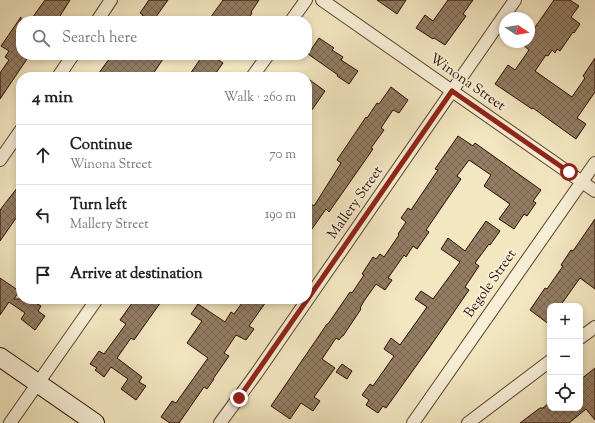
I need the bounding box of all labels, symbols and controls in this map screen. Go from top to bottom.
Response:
north arrow [499,12,535,48]
search box [16,16,312,60]
icon: search [30,27,52,49]
text: Search here [62,28,137,49]
street label: Winona Street [425,49,509,117]
text: 4 min [32,86,73,110]
text: Walk · 260 m [224,89,296,107]
text: Continue [70,135,132,156]
icon: ahead [32,144,54,166]
text: 70 m [269,146,296,164]
text: Winona Street [70,156,152,174]
street label: Mallery Street [323,162,389,243]
route start [560,163,578,181]
text: Turn left [70,195,127,216]
icon: left [32,204,54,226]
text: 190 m [265,206,296,224]
text: Mallery Street [70,216,149,234]
street label: Begole Street [460,246,522,322]
icon: arrive [32,264,54,286]
text: Arrive at destination [70,264,203,285]
map controls [547,303,583,411]
button: + [547,303,583,339]
button: − [547,339,583,375]
button: locate [547,375,583,411]
route end [230,389,248,407]

